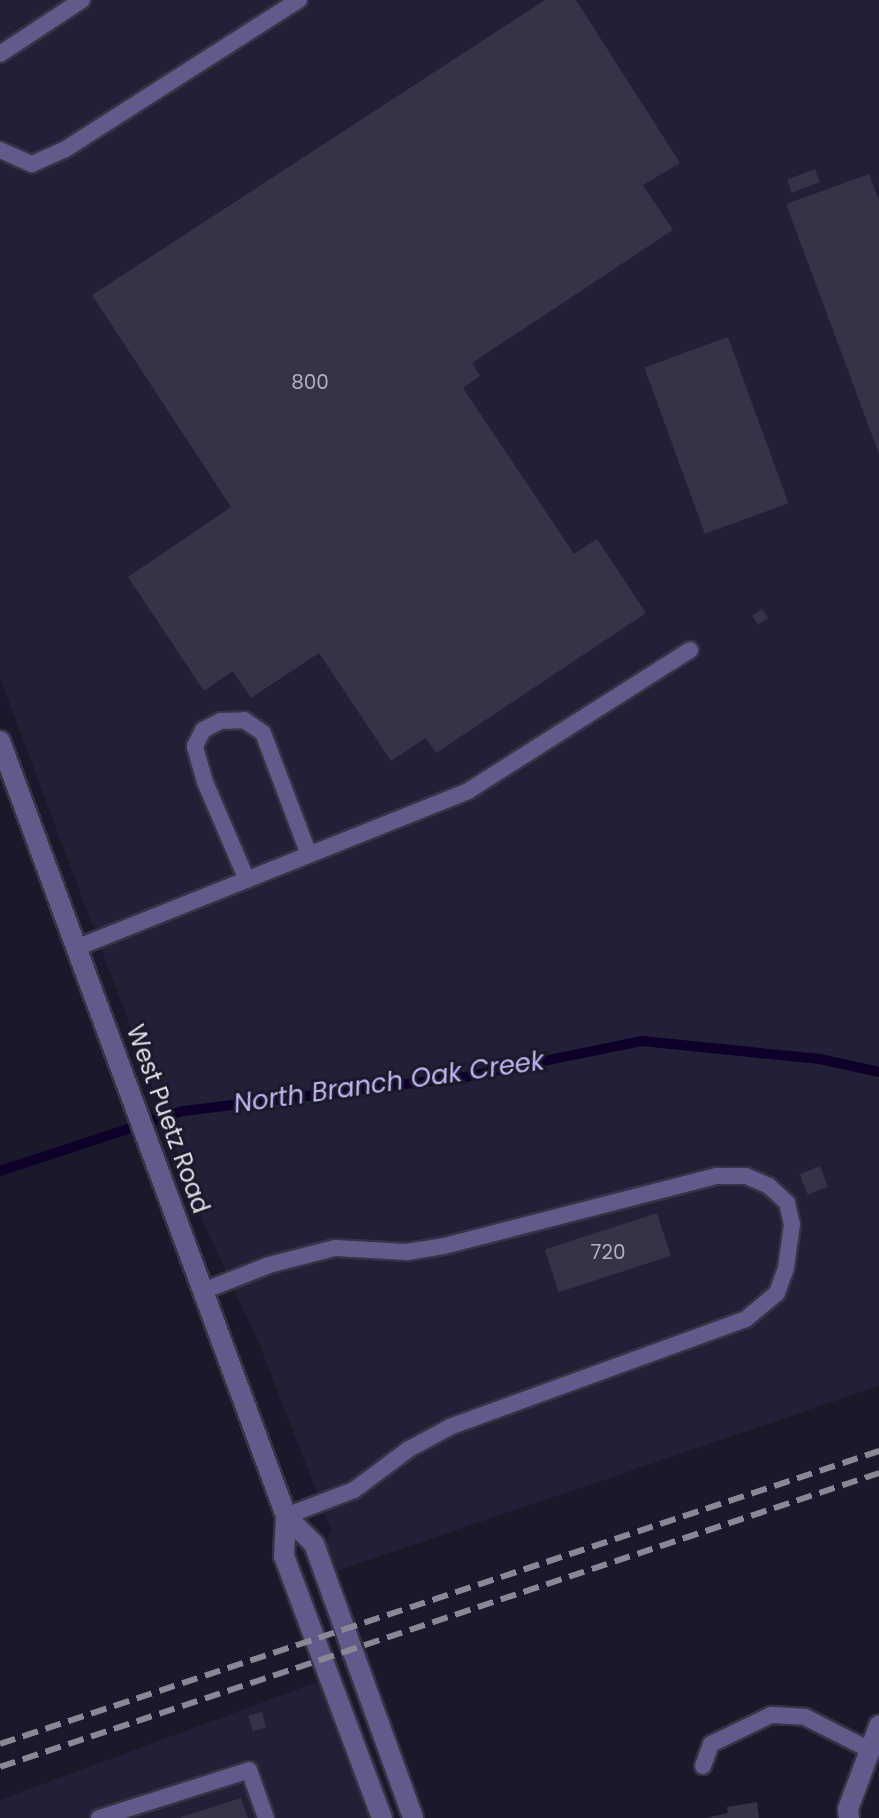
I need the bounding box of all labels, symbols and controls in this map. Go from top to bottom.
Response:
house number: 800 [291,370,329,394]
street label: West Puetz Road [121,1021,215,1217]
water label: North Branch Oak Creek [232,1046,546,1120]
house number: 720 [591,1240,625,1264]

